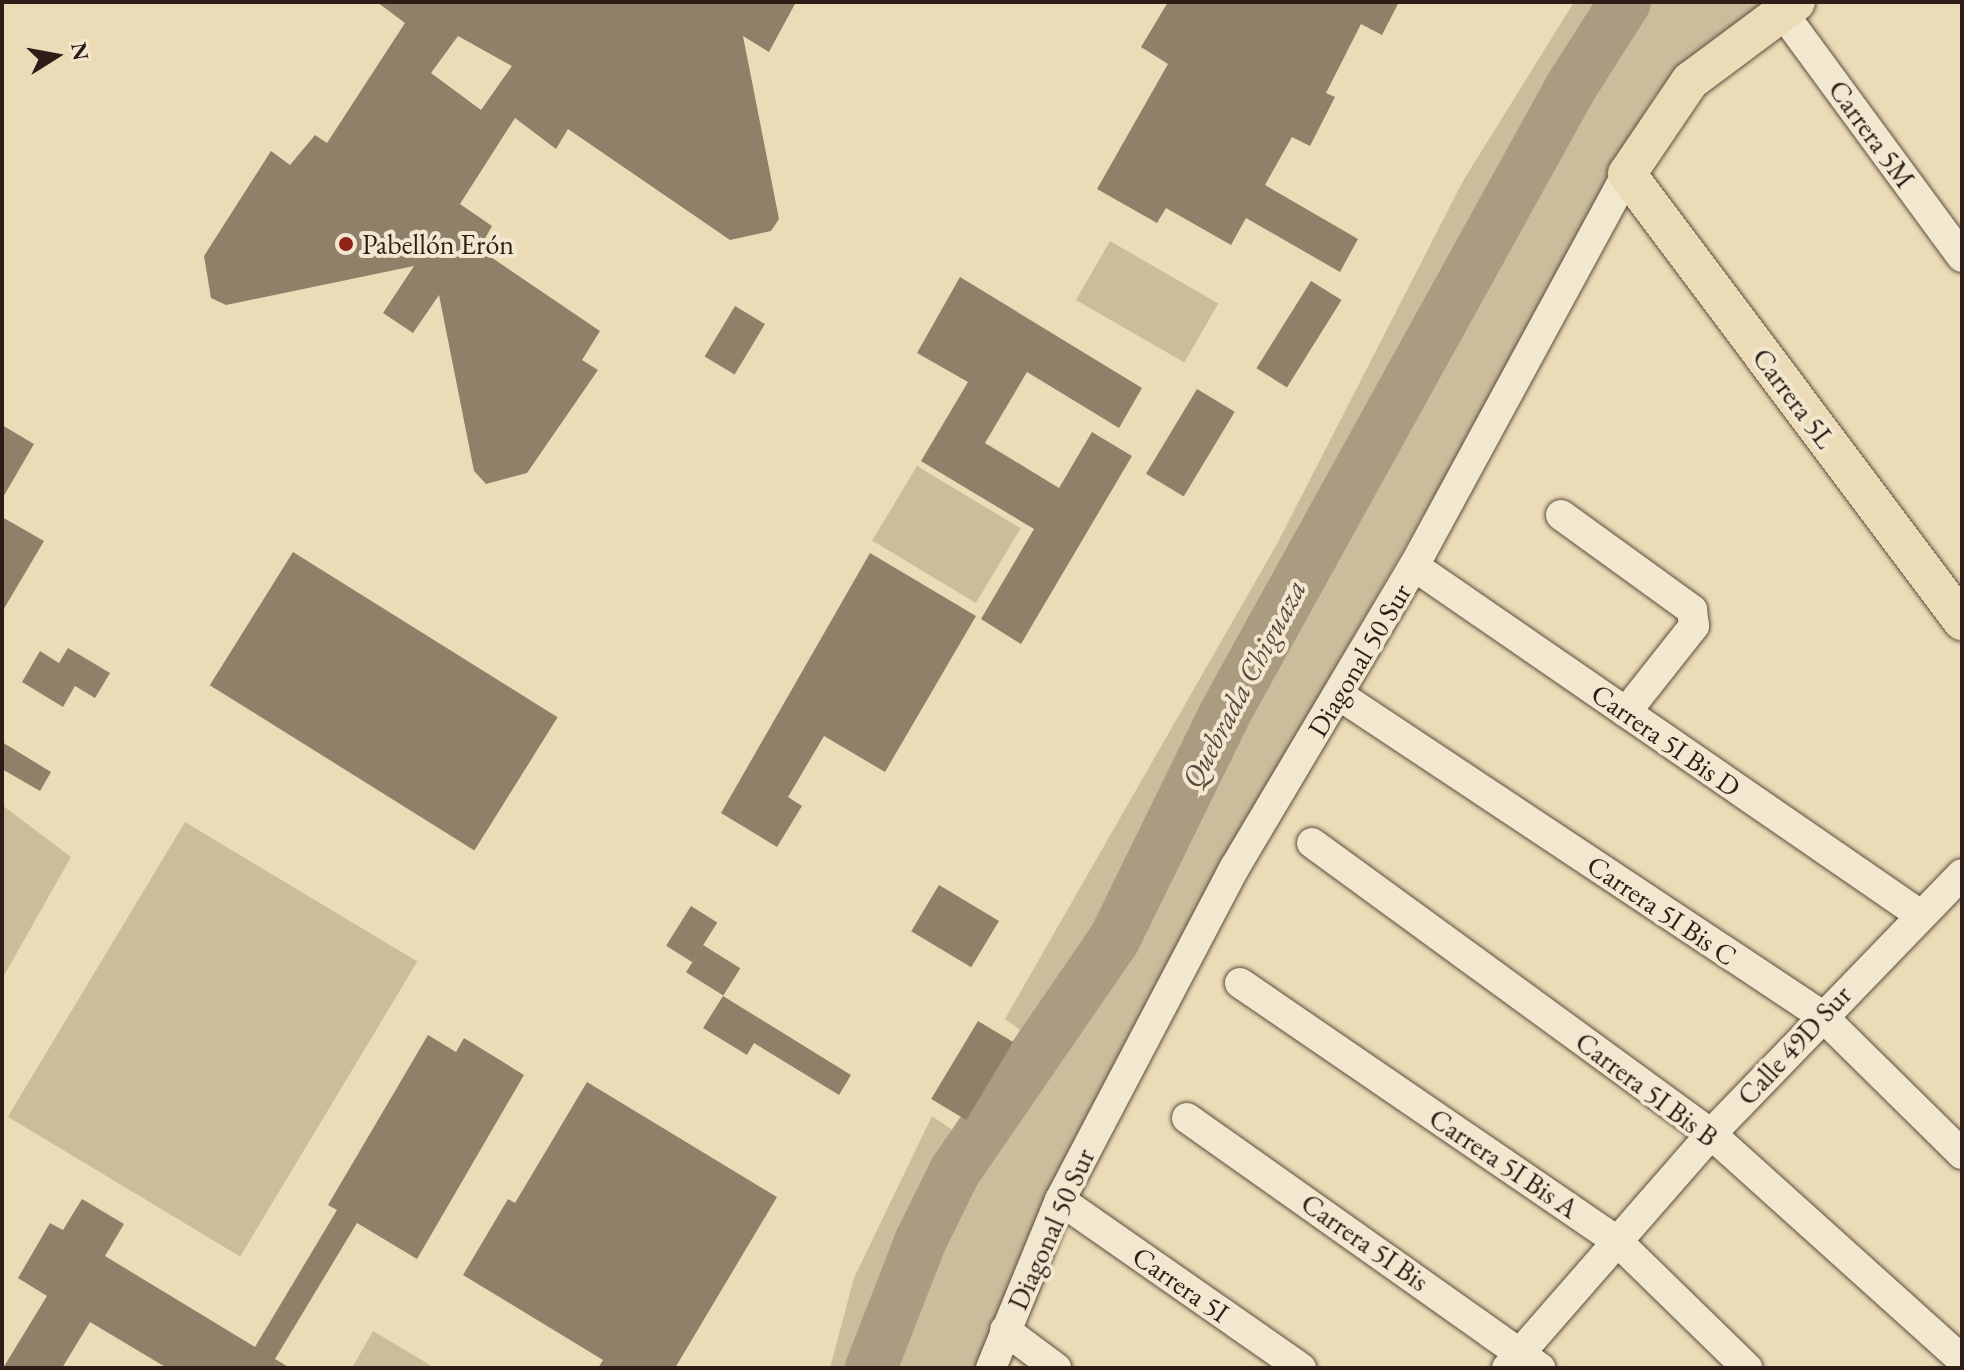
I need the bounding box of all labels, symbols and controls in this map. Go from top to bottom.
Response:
north arrow [16,16,96,96]
text: N [64,40,96,63]
street label: Carrera 5M [1822,73,1922,195]
place label: Pabellón Erón [362,227,514,261]
marker: Pabellón Erón [337,235,355,253]
street label: Carrera 5L [1745,341,1843,455]
water label: Quebrada Chiguaza [1174,574,1314,794]
street label: Diagonal 50 Sur [1300,577,1418,743]
street label: Carrera 5I Bis D [1585,676,1747,804]
street label: Carrera 5I Bis C [1581,848,1743,972]
street label: Calle 49D Sur [1730,978,1858,1112]
street label: Carrera 5I Bis B [1569,1025,1725,1153]
street label: Carrera 5I Bis A [1423,1101,1585,1225]
street label: Diagonal 50 Sur [1000,1143,1102,1315]
street label: Carrera 5I Bis [1295,1186,1435,1298]
street label: Carrera 5I [1126,1239,1236,1329]

